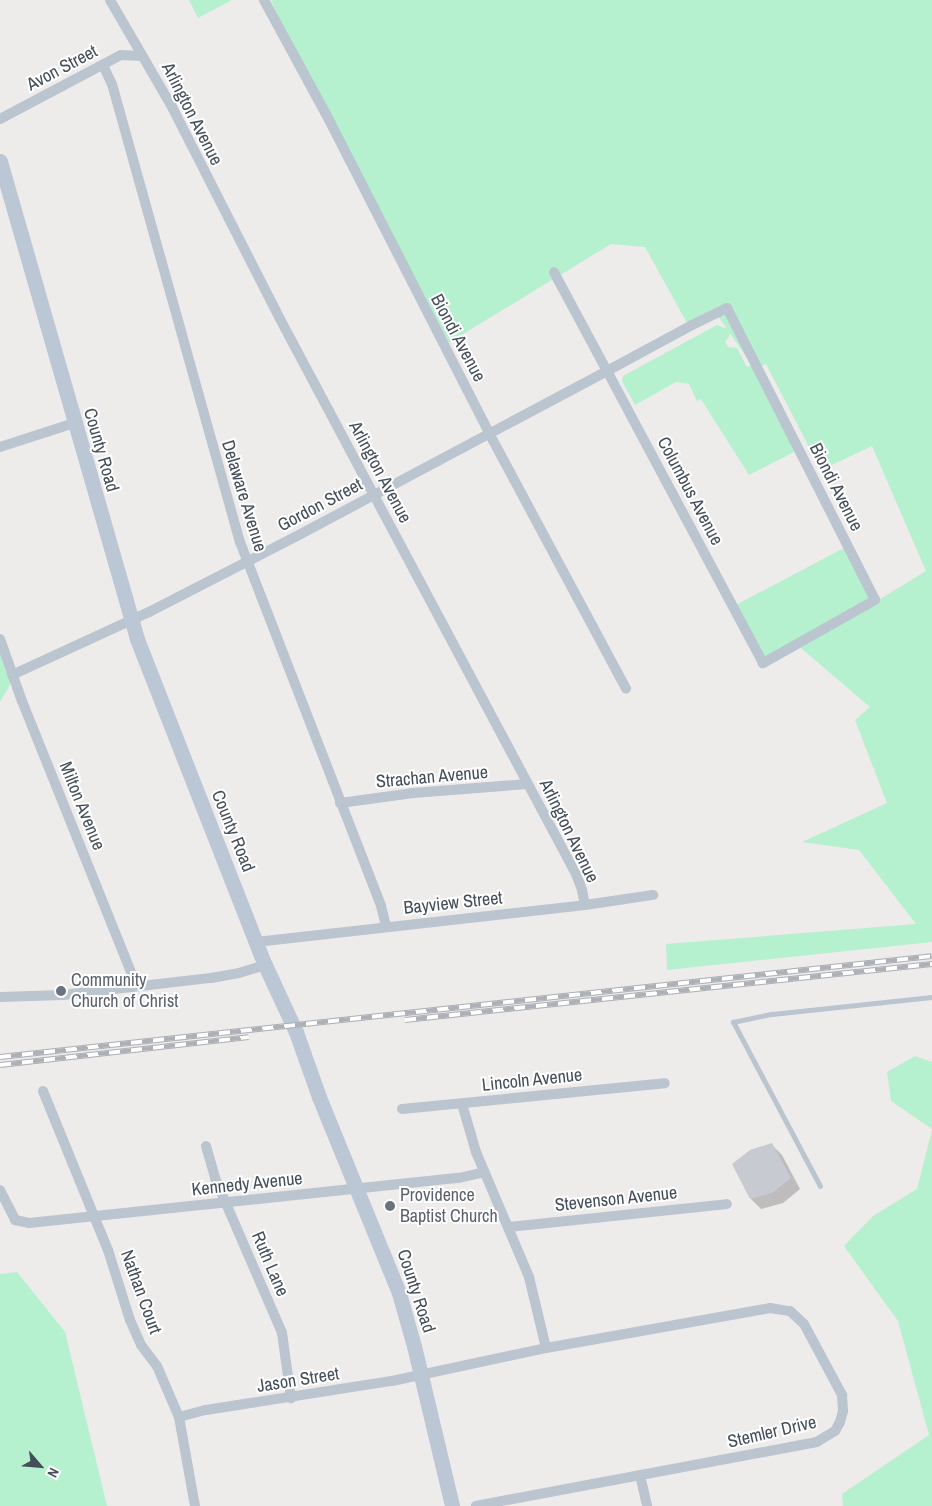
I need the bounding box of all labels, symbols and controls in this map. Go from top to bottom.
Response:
street label: Avon Street [23,40,101,96]
street label: Arlington Avenue [157,59,227,169]
street label: Biondi Avenue [426,290,490,386]
street label: County Road [79,406,123,494]
street label: Arlington Avenue [344,417,416,527]
street label: Columbus Avenue [652,433,728,549]
street label: Delaware Avenue [217,437,271,555]
street label: Biondi Avenue [804,439,868,535]
street label: Gordon Street [274,474,366,536]
street label: Milton Avenue [54,758,110,854]
street label: Strachan Avenue [375,761,489,793]
street label: Arlington Avenue [535,775,603,887]
street label: County Road [207,787,259,875]
street label: Bayview Street [403,887,503,919]
place label: Community Church of Christ [71,970,178,1012]
marker: Community Church of Christ [55,985,67,997]
street label: Lincoln Avenue [480,1064,584,1096]
street label: Kennedy Avenue [190,1167,304,1201]
street label: Stevenson Avenue [553,1182,679,1216]
place label: Providence Baptist Church [400,1185,498,1228]
marker: Providence Baptist Church [384,1200,396,1212]
street label: Ruth Lane [247,1228,293,1300]
street label: Nathan Court [116,1247,166,1337]
street label: County Road [392,1247,440,1335]
street label: Jason Street [255,1363,341,1397]
street label: Stemler Drive [726,1411,818,1453]
north arrow [15,1441,65,1491]
text: N [43,1465,63,1481]

